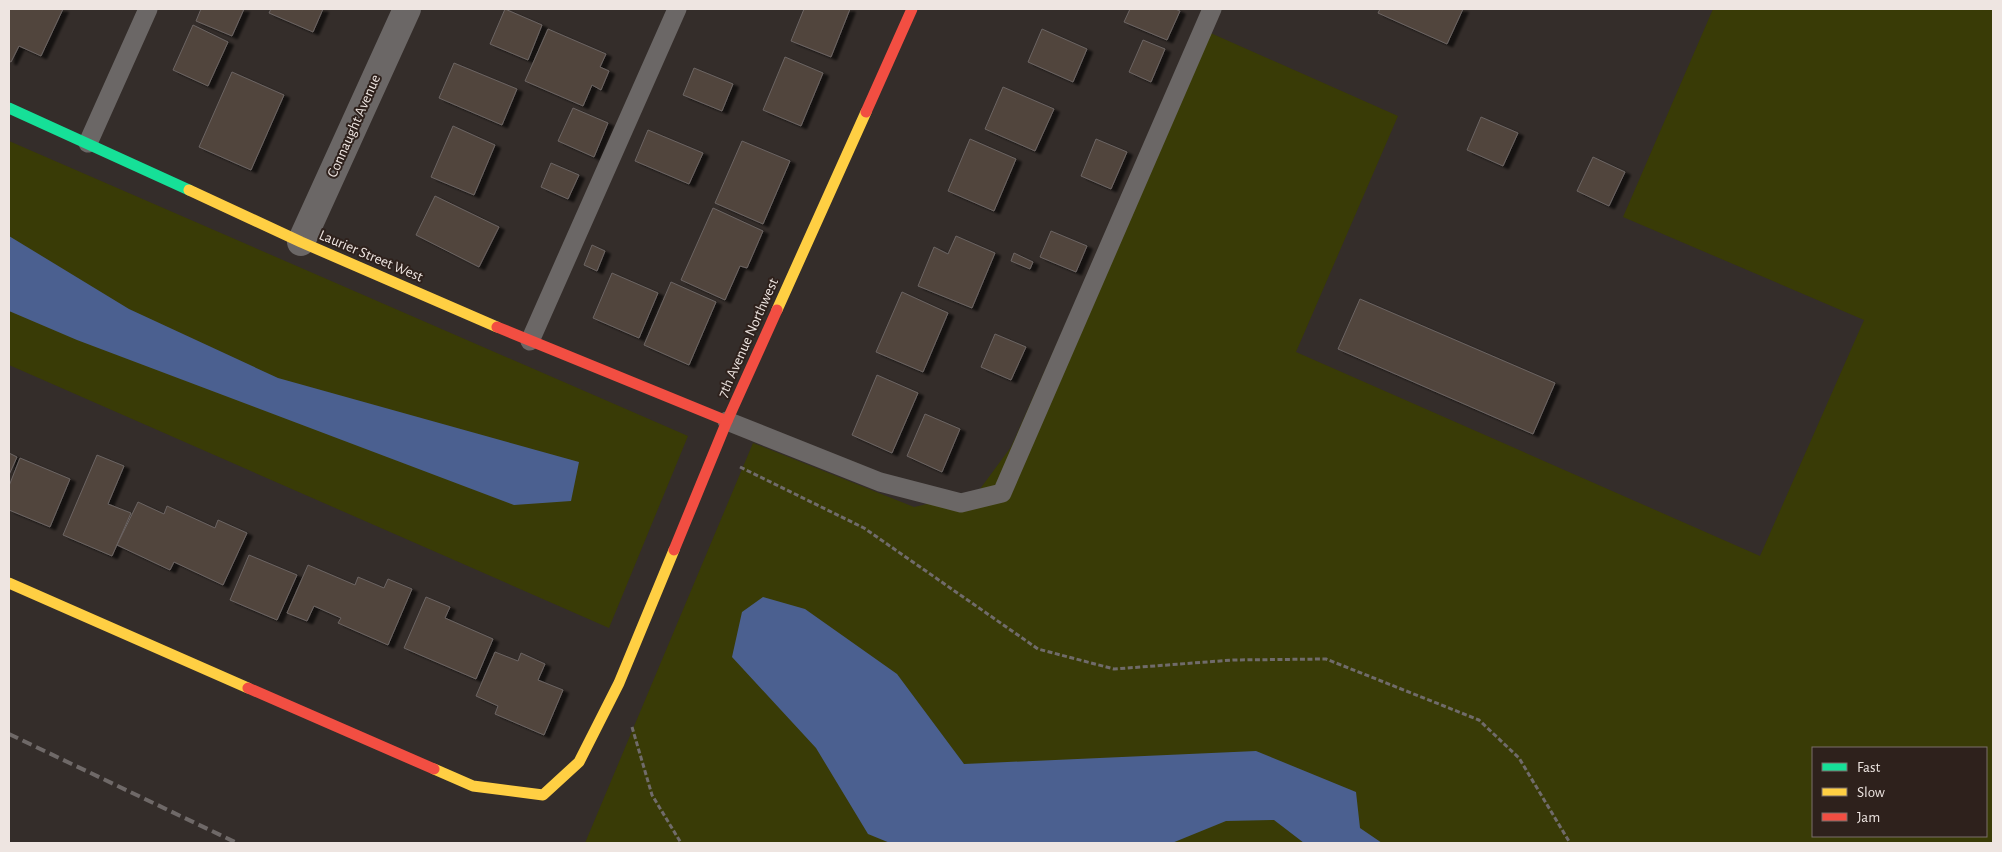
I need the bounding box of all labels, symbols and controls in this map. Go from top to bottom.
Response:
street label: Connaught Avenue [325,72,383,180]
street label: Laurier Street West [317,227,425,285]
street label: 7th Avenue Northwest [715,276,781,400]
legend [1812,747,1987,837]
text: Fast [1857,760,1881,775]
text: Slow [1857,785,1885,800]
text: Jam [1857,810,1880,825]

